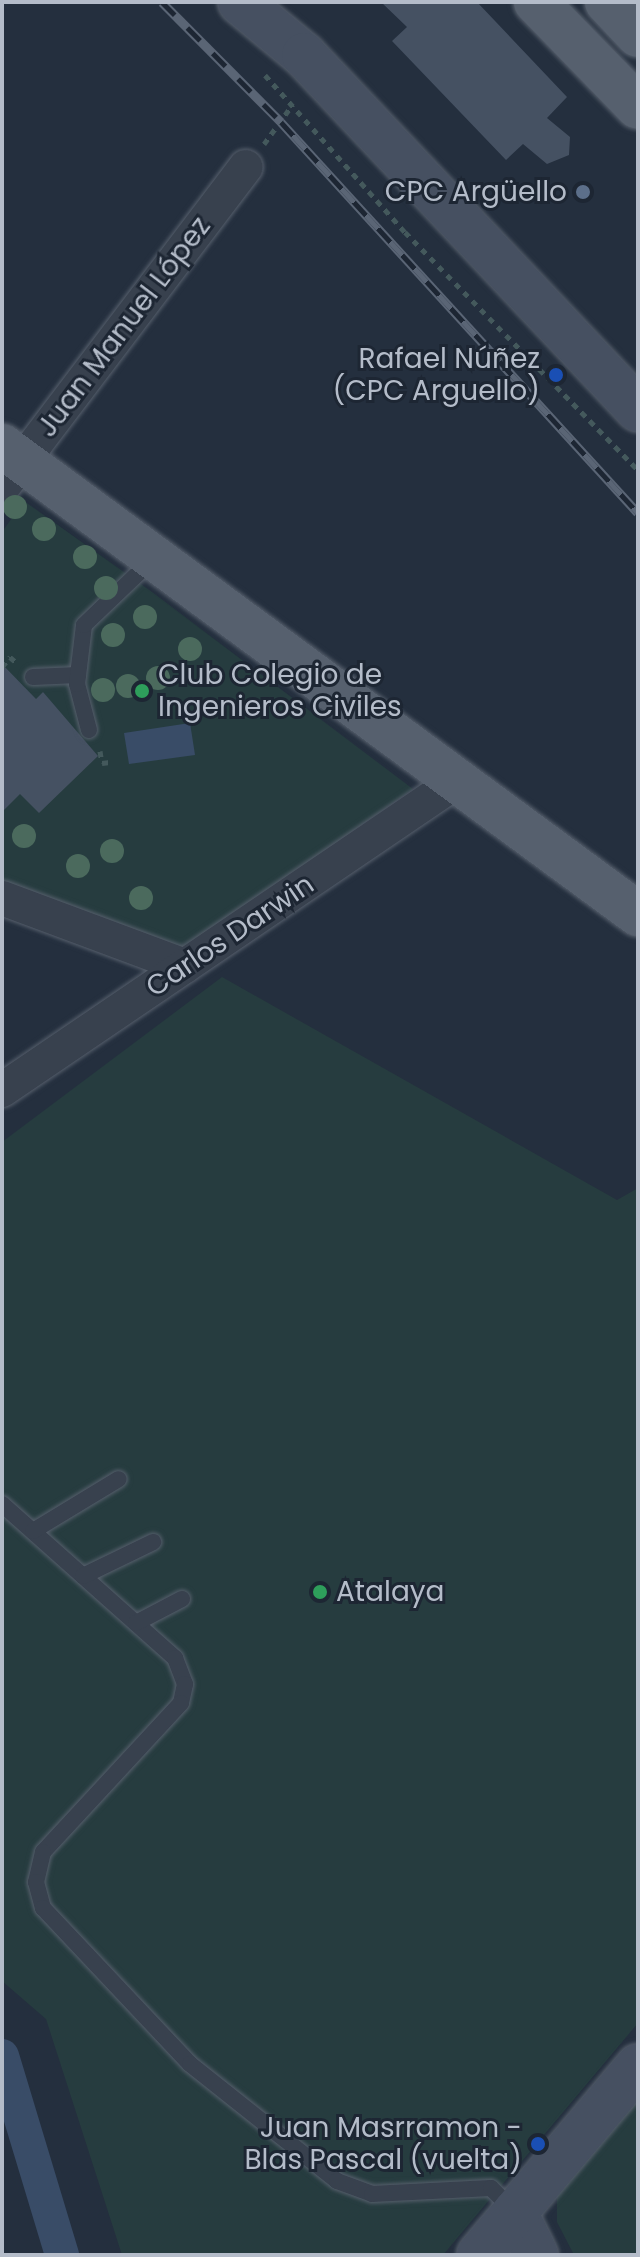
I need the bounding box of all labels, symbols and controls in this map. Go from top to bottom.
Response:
place label: CPC Argüello [385,175,567,209]
marker: CPC Argüello [574,183,592,201]
street label: Juan Manuel López [30,210,218,444]
place label: Rafael Núñez (CPC Arguello) [332,342,540,408]
marker: Rafael Núñez (CPC Arguello) [547,366,565,384]
place label: Club Colegio de Ingenieros Civiles [158,658,402,724]
marker: Club Colegio de Ingenieros Civiles [133,682,151,700]
street label: Carlos Darwin [140,868,320,1004]
place label: Atalaya [336,1575,444,1609]
marker: Atalaya [311,1583,329,1601]
place label: Juan Masrramon - Blas Pascal (vuelta) [244,2111,522,2177]
marker: Juan Masrramon - Blas Pascal (vuelta) [529,2135,547,2153]

